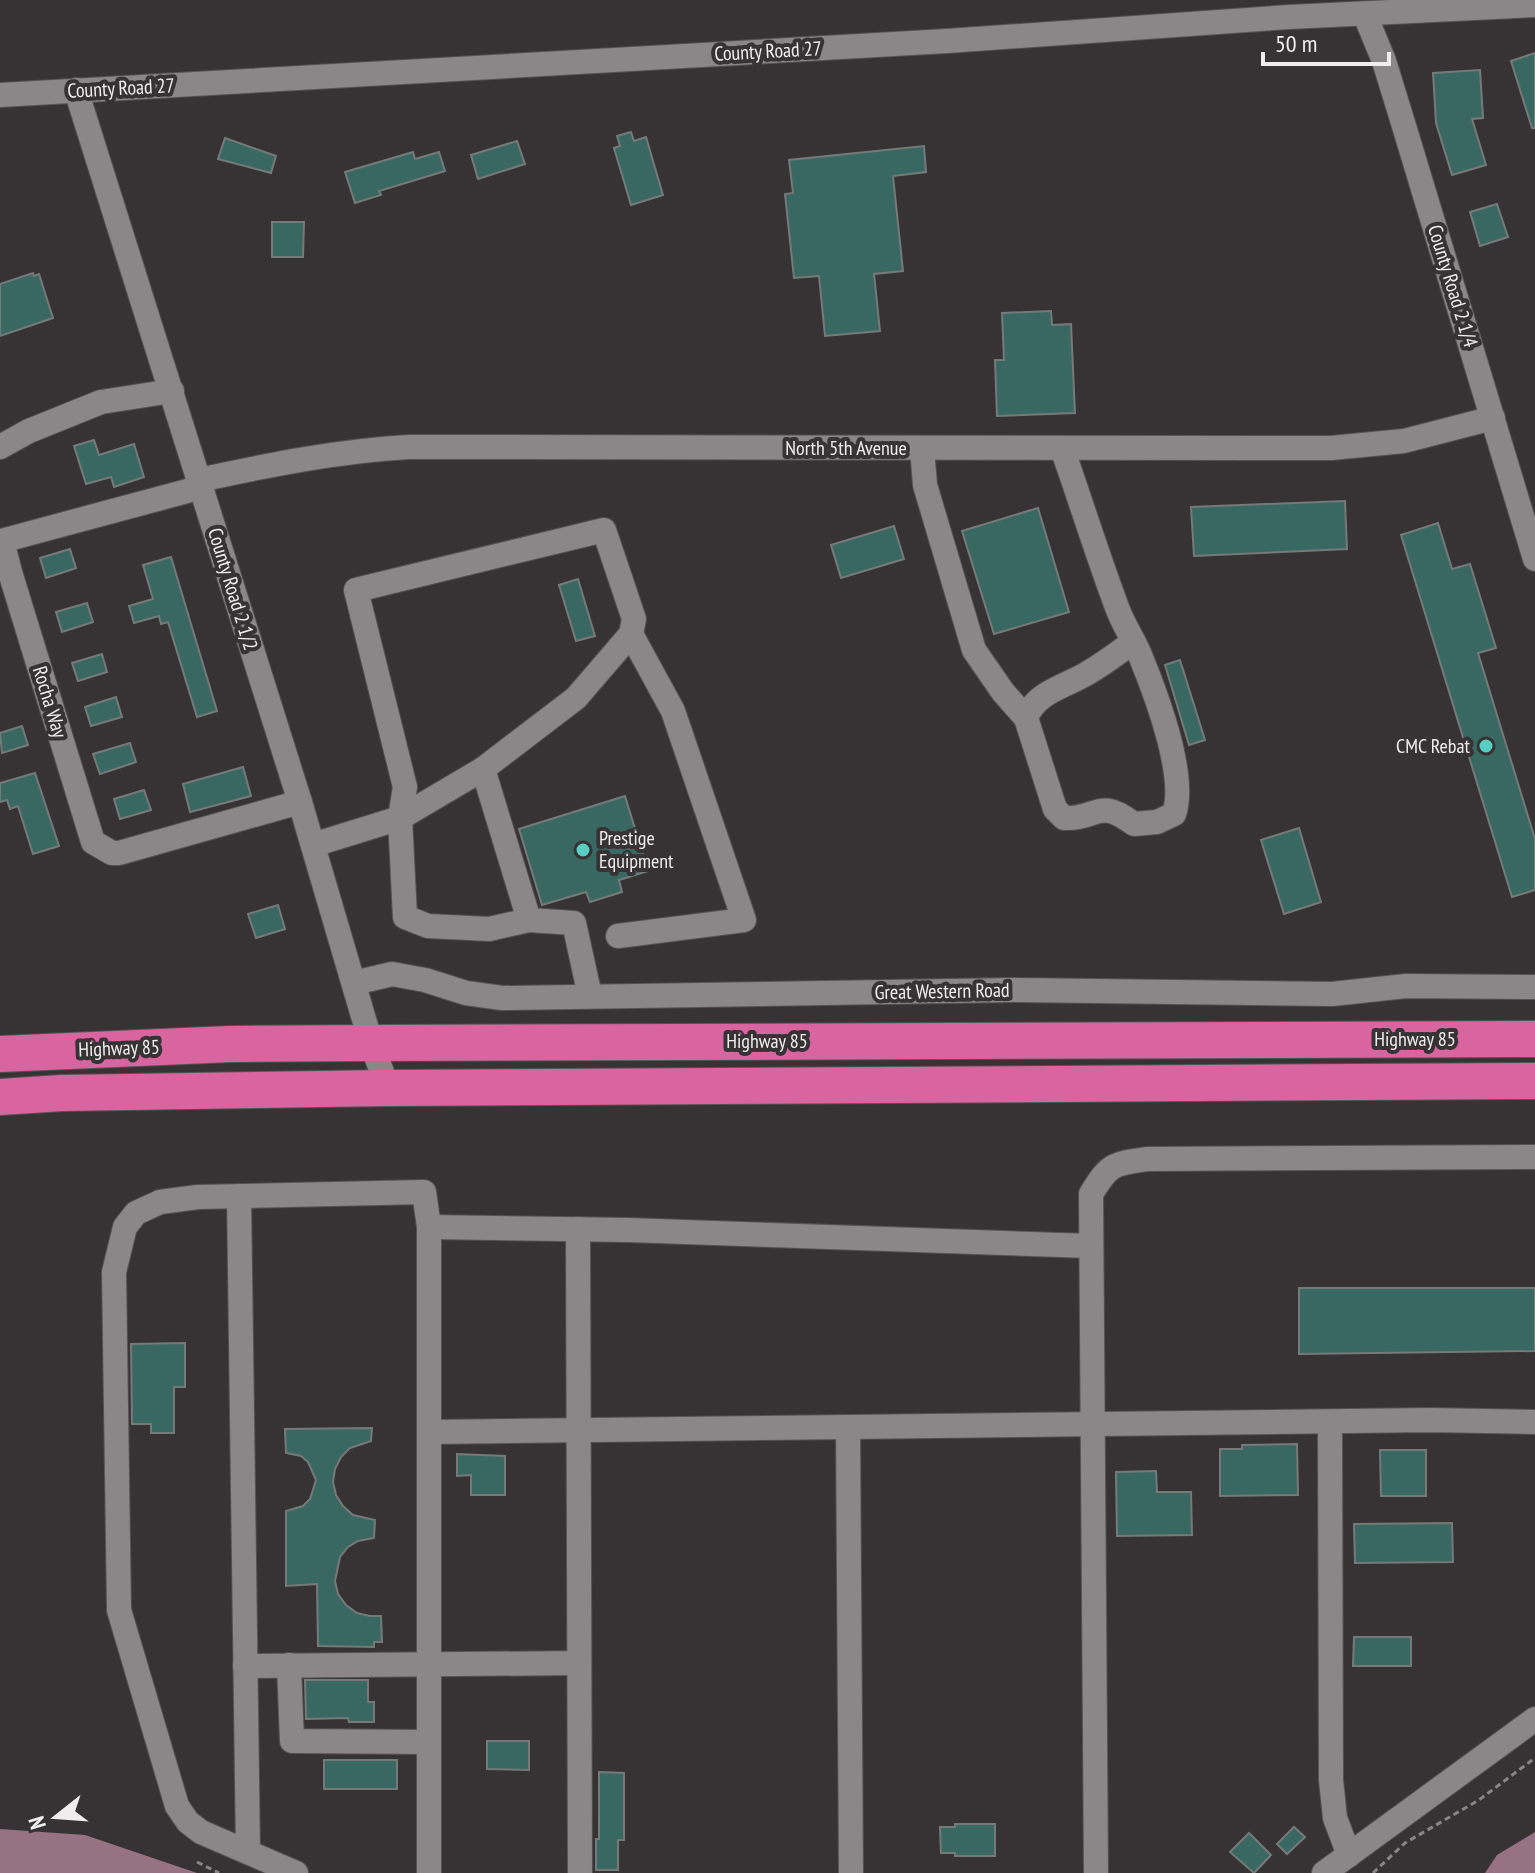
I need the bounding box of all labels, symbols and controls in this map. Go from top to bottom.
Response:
scale bar [1263,16,1389,66]
text: 50 m [1275,28,1317,59]
street label: County Road 27 [714,35,822,67]
street label: County Road 27 [67,72,175,104]
street label: County Road 2 1/4 [1422,222,1484,350]
street label: North 5th Avenue [785,435,907,461]
street label: County Road 2 1/2 [202,525,264,653]
street label: Rocha Way [27,663,73,741]
place label: CMC Rebat [1396,733,1470,759]
marker: CMC Rebat [1477,737,1495,755]
place label: Prestige Equipment [599,825,674,874]
marker: Prestige Equipment [574,841,592,859]
street label: Great Western Road [874,977,1010,1005]
street label: Highway 85 [1374,1026,1456,1052]
street label: Highway 85 [726,1028,808,1054]
street label: Highway 85 [78,1034,160,1062]
north arrow [16,1777,96,1857]
text: N [22,1813,52,1833]

